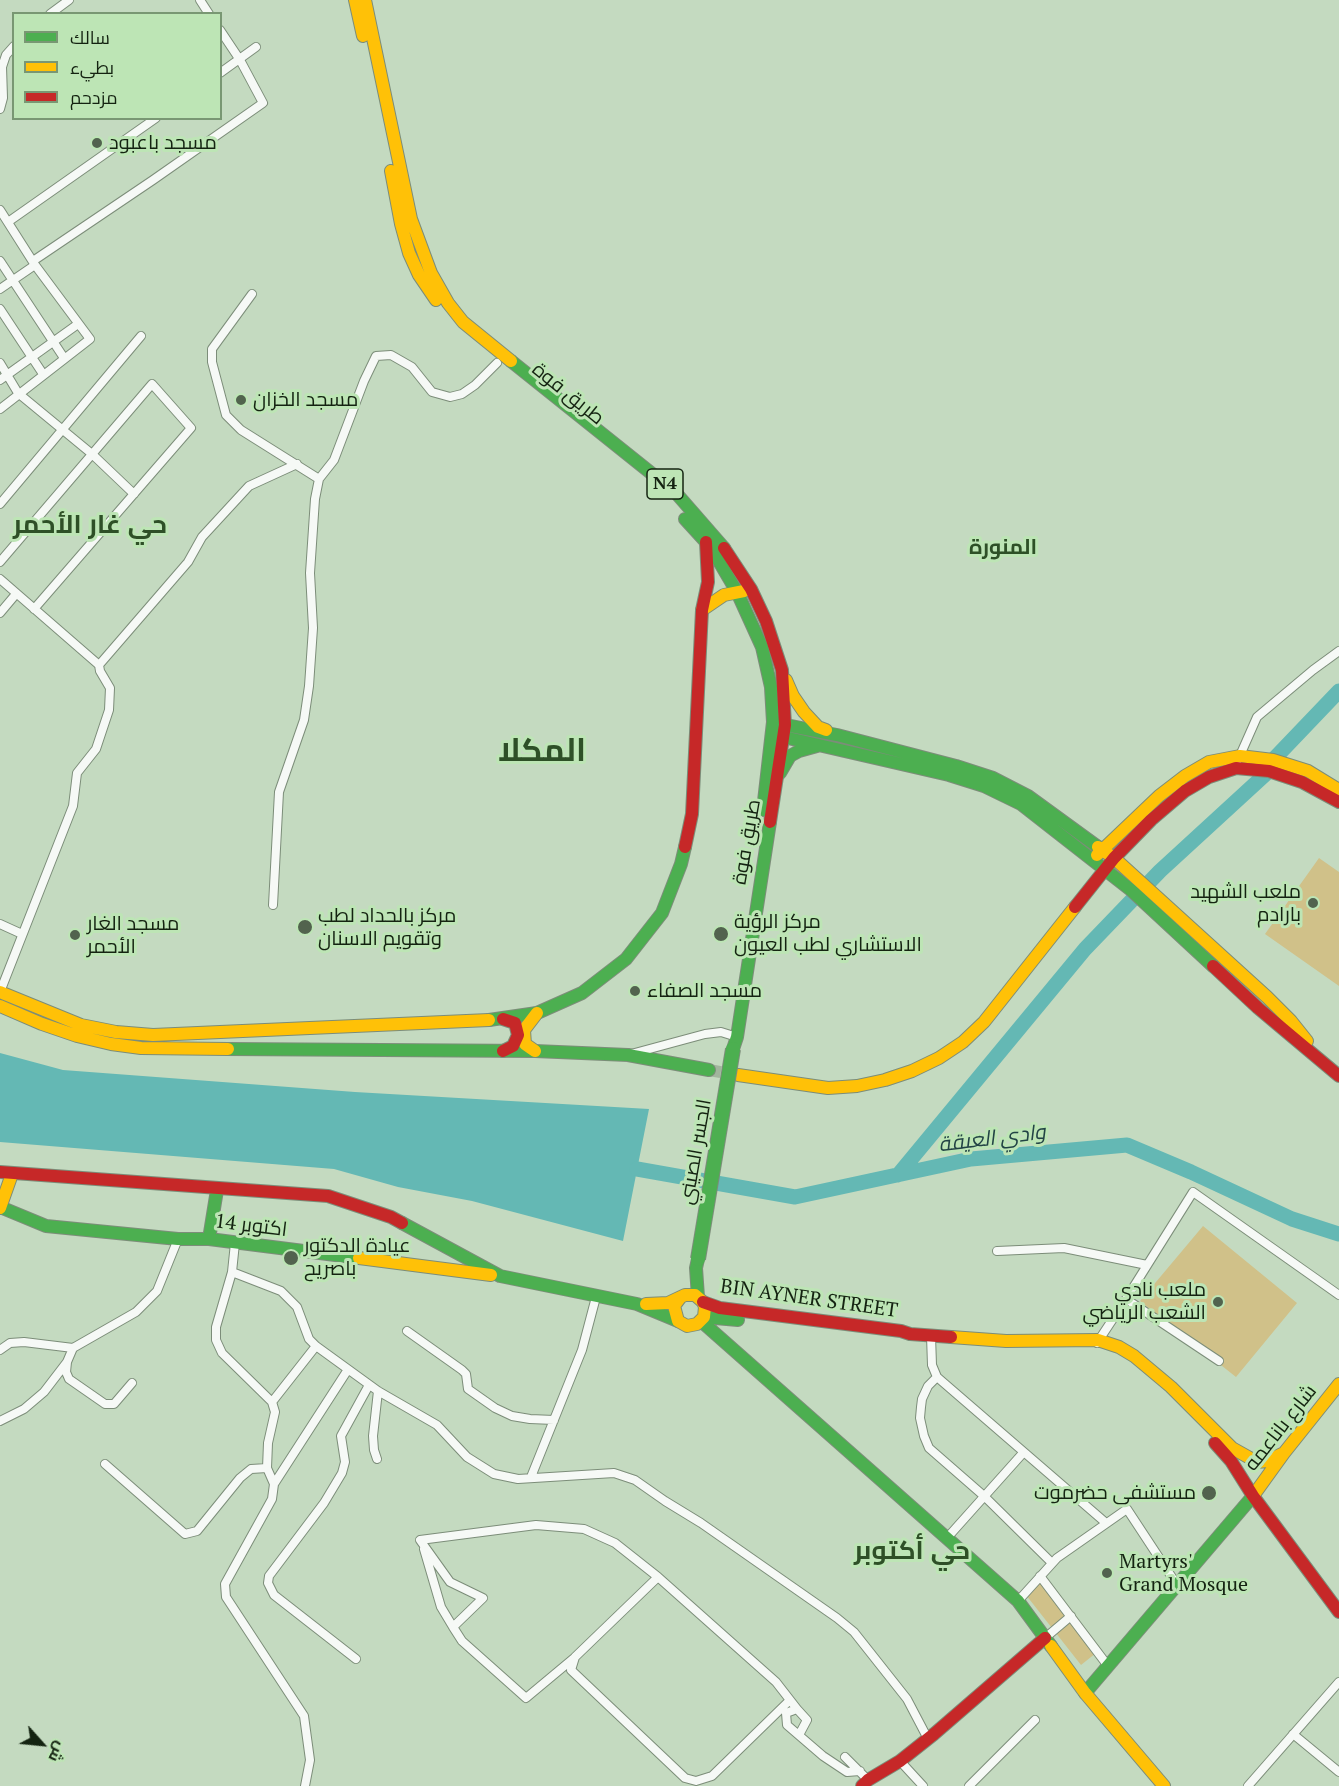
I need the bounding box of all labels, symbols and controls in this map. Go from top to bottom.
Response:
legend [12,12,222,120]
text: سالك [70,25,110,49]
text: بطيء [70,55,114,79]
text: مزدحم [70,85,118,109]
place label: مسجد باعبود [109,131,217,155]
marker: مسجد باعبود [90,136,104,150]
street label: طريق فوة [527,358,609,430]
place label: مسجد الخزان [253,388,358,412]
marker: مسجد الخزان [234,393,248,407]
road number: N4 [647,469,683,499]
district label: حي غار الأحمر [13,510,167,542]
district label: المنورة [969,535,1037,561]
district label: المكلا [498,733,586,771]
street label: طريق فوة [728,798,766,886]
place label: ملعب الشهيد بارادم [1190,880,1301,927]
marker: ملعب الشهيد بارادم [1306,896,1320,910]
place label: مركز بالحداد لطب وتقويم الاسنان [318,904,456,951]
place label: مركز الرؤية الاستشاري لطب العيون [734,910,922,957]
place label: مسجد الغار الأحمر [87,912,179,959]
marker: مركز بالحداد لطب وتقويم الاسنان [296,918,314,936]
marker: مركز الرؤية الاستشاري لطب العيون [712,925,730,943]
marker: مسجد الغار الأحمر [68,928,82,942]
place label: مسجد الصفاء [647,979,762,1003]
marker: مسجد الصفاء [628,984,642,998]
street label: الجسر الصيني [675,1097,717,1207]
water label: وادي العيقة [937,1120,1047,1158]
street label: 14 اكتوبر [213,1210,289,1242]
place label: عيادة الدكتور باصريح [304,1234,411,1281]
marker: عيادة الدكتور باصريح [282,1249,300,1267]
street label: BIN AYNER STREET [719,1275,899,1323]
place label: ملعب نادي الشعب الرياضي [1082,1278,1206,1325]
marker: ملعب نادي الشعب الرياضي [1211,1295,1225,1309]
street label: شارع باناعمه [1240,1380,1322,1476]
place label: مستشفى حضرموت [1034,1481,1196,1505]
marker: مستشفى حضرموت [1200,1484,1218,1502]
district label: حي أكتوبر [854,1536,970,1568]
place label: Martyrs' Grand Mosque [1119,1550,1248,1597]
marker: Martyrs' Grand Mosque [1100,1566,1114,1580]
north arrow [12,1714,72,1774]
text: ش [44,1738,72,1766]

